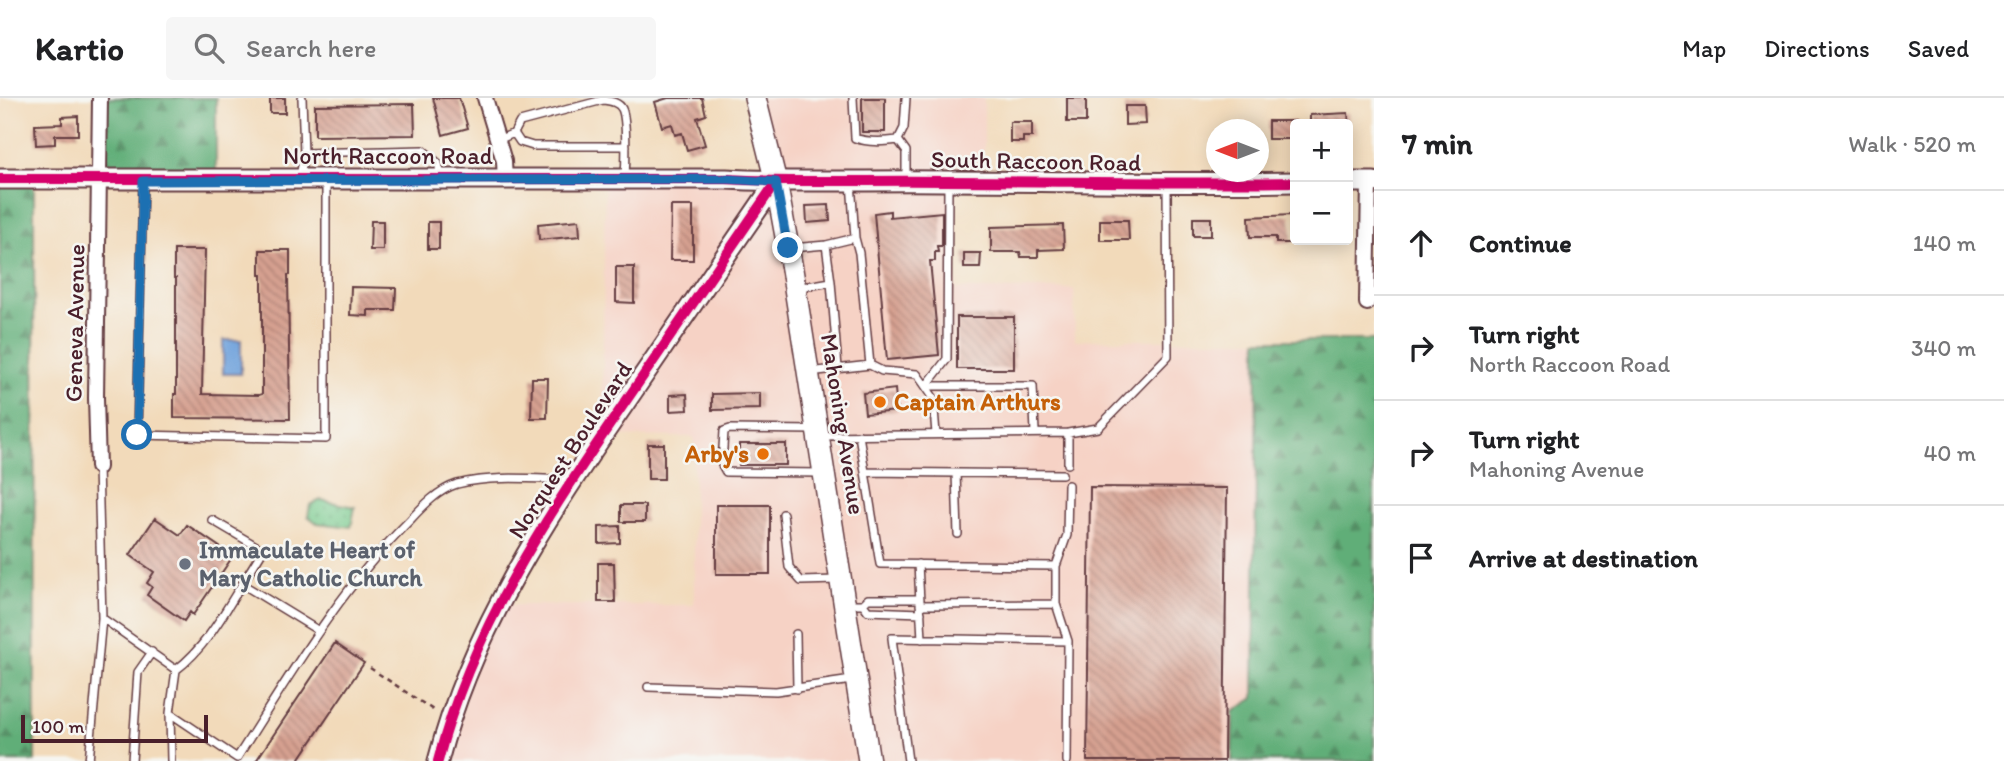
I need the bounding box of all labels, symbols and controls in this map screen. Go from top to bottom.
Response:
search box [166,17,656,80]
text: Kartio [35,29,124,68]
icon: search [190,29,228,67]
text: Search here [246,32,376,64]
text: Map [1682,34,1726,63]
text: Directions [1764,34,1870,63]
text: Saved [1908,34,1969,63]
north arrow [1206,119,1269,182]
map controls [1290,119,1353,245]
button: + [1290,119,1353,182]
text: 7 min [1402,125,1473,162]
text: Walk · 520 m [1848,130,1976,158]
street label: North Raccoon Road [283,141,493,170]
street label: South Raccoon Road [931,144,1141,177]
button: − [1290,182,1353,245]
icon: ahead [1402,224,1440,262]
text: Continue [1469,227,1572,259]
text: 140 m [1913,229,1976,257]
route end [772,232,803,263]
street label: Geneva Avenue [59,244,90,402]
text: Turn right [1469,318,1580,350]
icon: right [1402,329,1440,367]
street label: Mahoning Avenue [815,331,872,517]
text: 340 m [1911,334,1976,362]
text: North Raccoon Road [1469,350,1670,378]
street label: Norquest Boulevard [501,356,638,544]
place label: Captain Arthurs [894,387,1061,417]
marker: Captain Arthurs [872,394,888,410]
route start [121,419,152,450]
text: Turn right [1469,423,1580,455]
icon: right [1402,434,1440,472]
place label: Arby's [684,439,749,469]
text: 40 m [1923,439,1976,467]
marker: Arby's [755,446,771,462]
text: Mahoning Avenue [1469,455,1644,483]
place label: Immaculate Heart of Mary Catholic Church [199,535,423,593]
icon: arrive [1402,539,1440,577]
text: Arrive at destination [1469,542,1698,574]
marker: Immaculate Heart of Mary Catholic Church [177,556,193,572]
scale bar [21,712,208,744]
text: 100 m [32,715,84,738]

